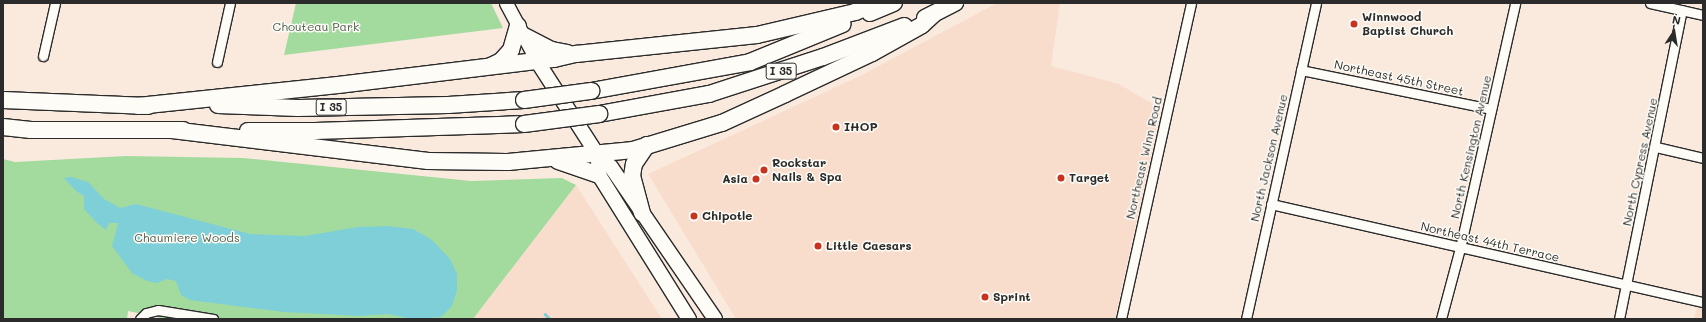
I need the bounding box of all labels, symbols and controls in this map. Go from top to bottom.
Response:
place label: Winnwood Baptist Church [1362,10,1453,38]
north arrow [1654,12,1694,52]
text: N [1671,12,1682,28]
marker: Winnwood Baptist Church [1349,19,1359,29]
park label: Chouteau Park [273,20,359,34]
street label: Northeast 45th Street [1333,57,1465,99]
road number: I 35 [765,62,797,80]
street label: North Kensington Avenue [1447,74,1495,220]
street label: North Jackson Avenue [1247,93,1291,223]
street label: Northeast Winn Road [1123,95,1165,221]
street label: North Cypress Avenue [1619,97,1661,227]
road number: I 35 [315,98,347,116]
place label: IHOP [844,120,878,134]
marker: IHOP [831,122,841,132]
place label: Rockstar Nails & Spa [772,156,842,184]
marker: Rockstar Nails & Spa [759,165,769,175]
place label: Target [1069,171,1109,185]
place label: Asia [722,172,748,186]
marker: Target [1056,173,1066,183]
marker: Asia [751,174,761,184]
place label: Chipotle [702,209,752,223]
marker: Chipotle [689,211,699,221]
street label: Northeast 44th Terrace [1419,219,1561,265]
park label: Chaumiere Woods [134,231,240,245]
place label: Little Caesars [826,239,912,253]
marker: Little Caesars [813,241,823,251]
place label: Sprint [993,290,1031,304]
marker: Sprint [980,292,990,302]

